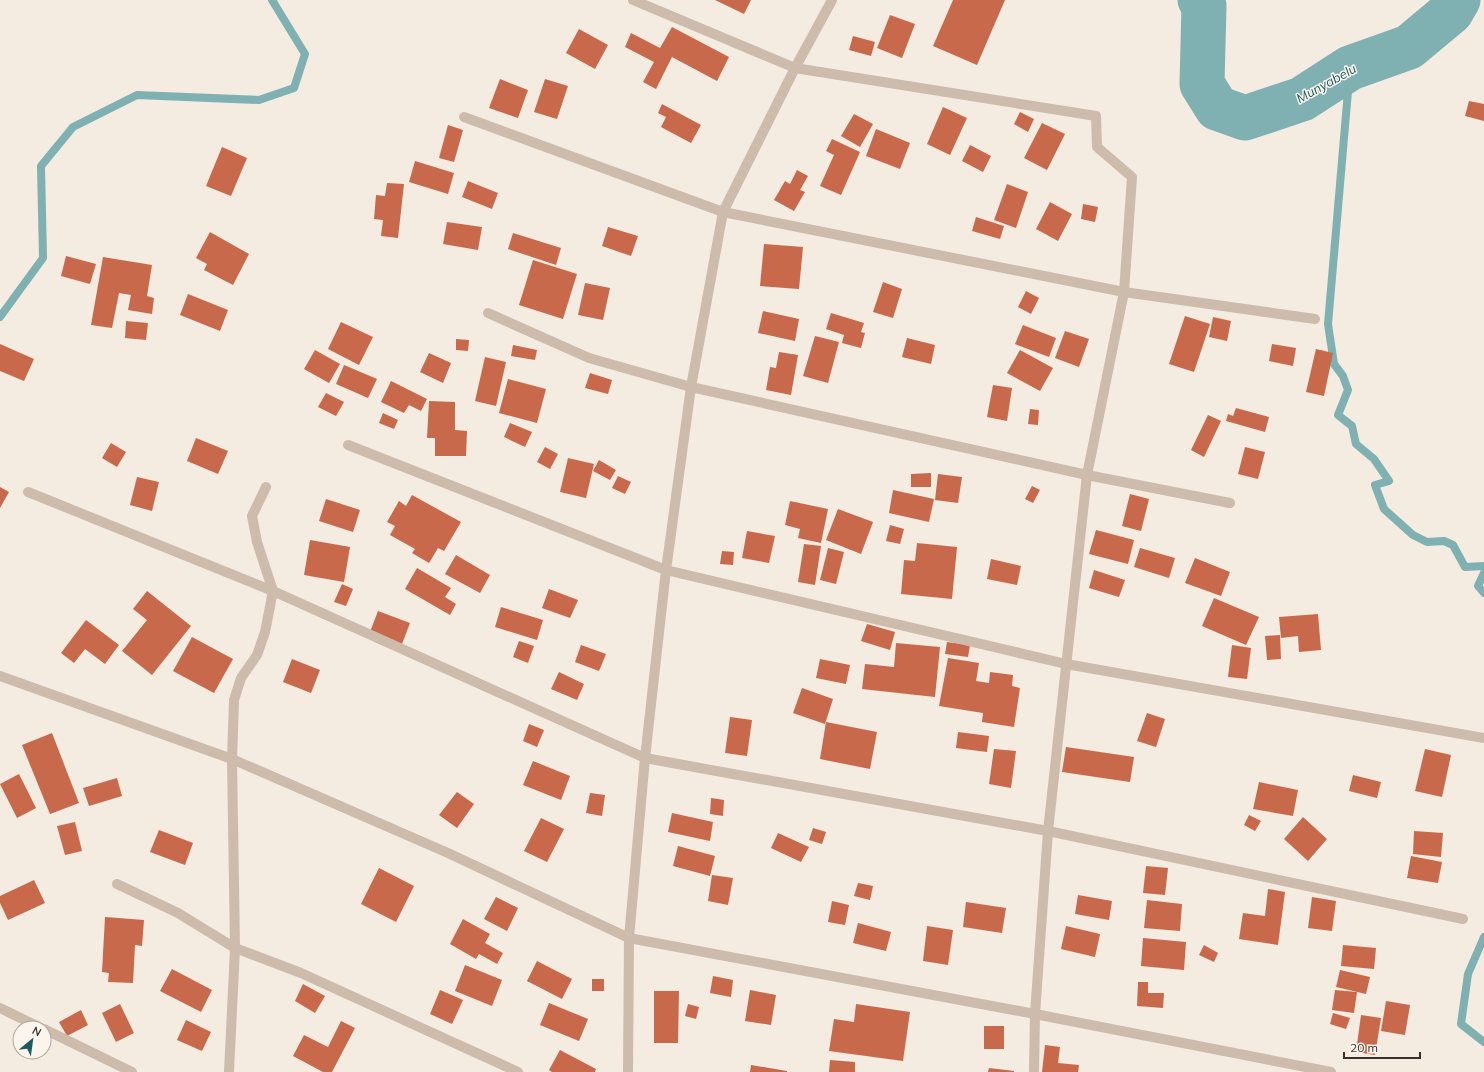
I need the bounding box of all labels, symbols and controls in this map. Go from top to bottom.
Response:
water label: Munyabelu [1293,60,1359,106]
north arrow [12,1020,52,1060]
text: N [30,1023,44,1039]
scale bar [1344,1034,1420,1060]
text: 20 m [1350,1040,1378,1055]

